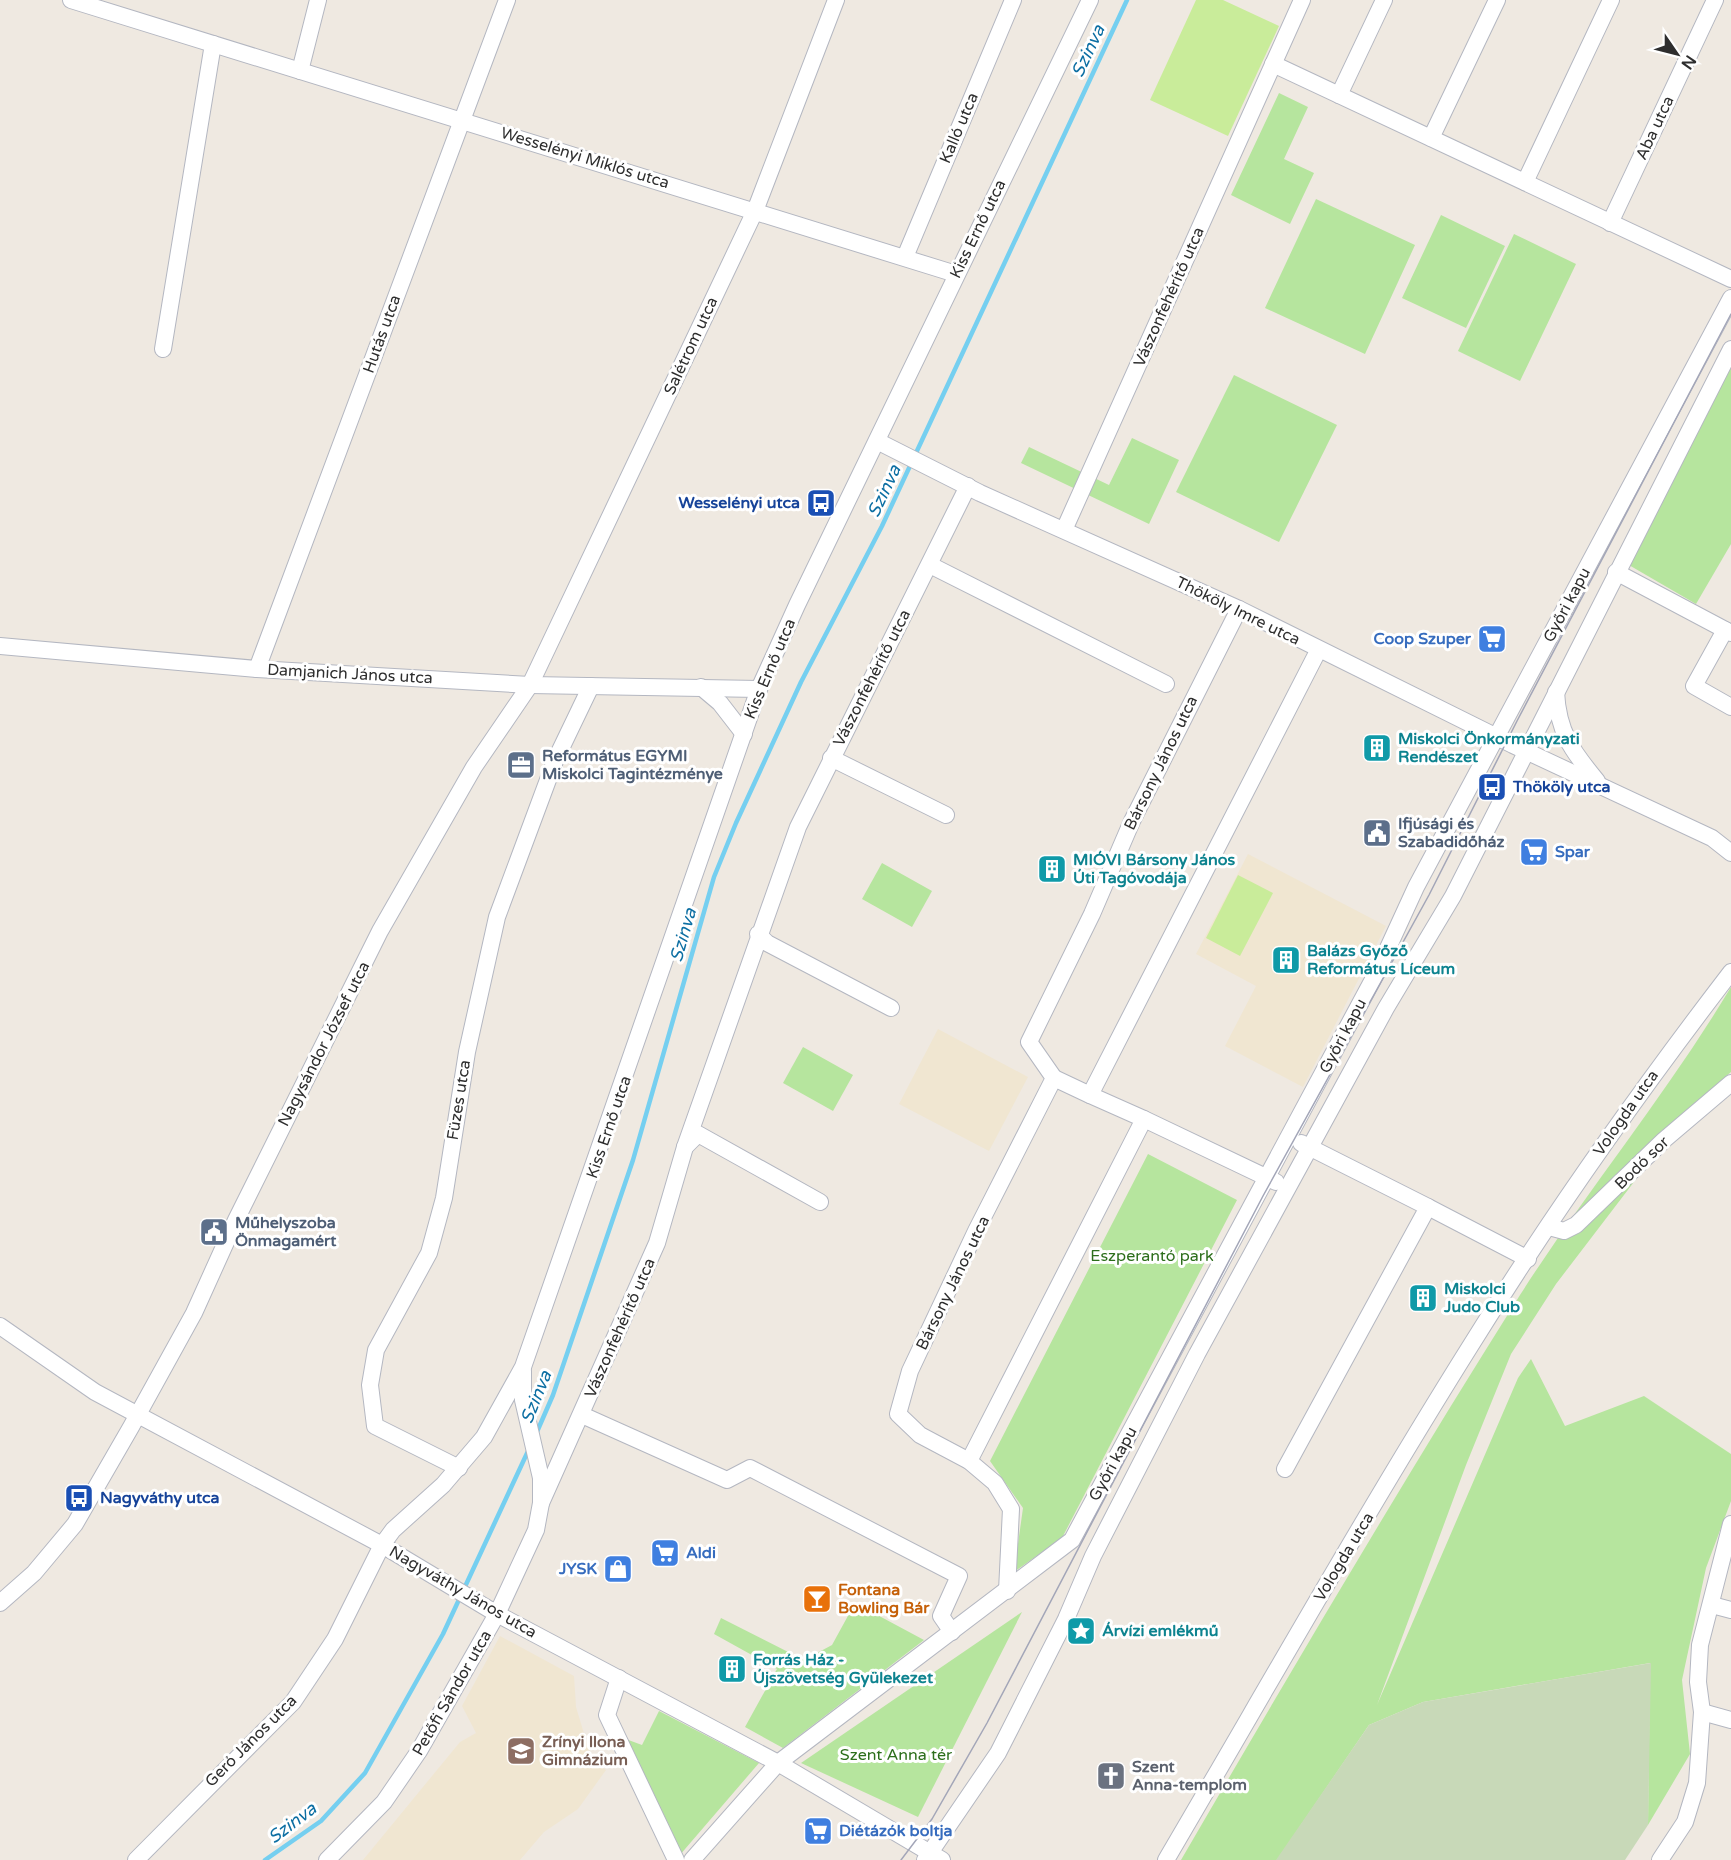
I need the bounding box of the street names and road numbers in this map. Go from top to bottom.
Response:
street label: Kalló utca [935,90,983,166]
street label: Aba utca [1631,93,1679,163]
street label: Wesselényi Miklós utca [498,123,672,193]
street label: Kiss Ernő utca [945,176,1011,282]
street label: Vászonfehérítő utca [1129,224,1209,370]
street label: Hutás utca [359,292,405,376]
street label: Salétrom utca [660,294,722,398]
street label: Győri kapu [1539,564,1595,646]
street label: Thököly Imre utca [1173,572,1303,650]
street label: Vászonfehérítő utca [829,606,915,750]
street label: Kiss Ernő utca [740,616,800,722]
street label: Damjanich János utca [267,660,433,688]
street label: Bársony János utca [1120,693,1202,833]
street label: Nagysándor József utca [274,958,374,1130]
street label: Győri kapu [1315,995,1371,1077]
street label: Füzes utca [443,1058,475,1142]
street label: Vologda utca [1589,1066,1663,1160]
street label: Kiss Ernő utca [582,1073,636,1181]
street label: Bodó sor [1611,1131,1674,1194]
street label: Bársony János utca [912,1213,994,1353]
street label: Vászonfehérítő utca [580,1255,660,1401]
street label: Győri kapu [1084,1423,1142,1505]
street label: Vologda utca [1310,1509,1378,1605]
street label: Nagyváthy János utca [386,1542,540,1642]
street label: Petőfi Sándor utca [408,1627,496,1759]
street label: Geró János utca [201,1691,301,1791]

